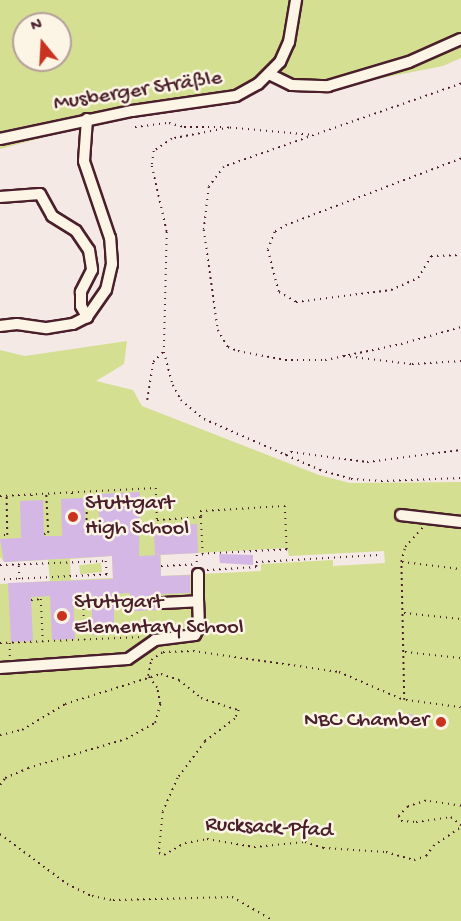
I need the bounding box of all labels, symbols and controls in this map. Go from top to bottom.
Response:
north arrow [12,12,72,72]
text: N [29,16,45,37]
street label: Musberger Sträßle [52,66,224,118]
place label: Stuttgart High School [85,491,189,542]
marker: Stuttgart High School [66,510,80,524]
place label: Stuttgart Elementary School [74,590,244,642]
marker: Stuttgart Elementary School [55,609,69,623]
place label: NBC Chamber [304,709,429,735]
marker: NBC Chamber [434,715,448,729]
street label: Rucksack-Pfad [205,812,333,846]

